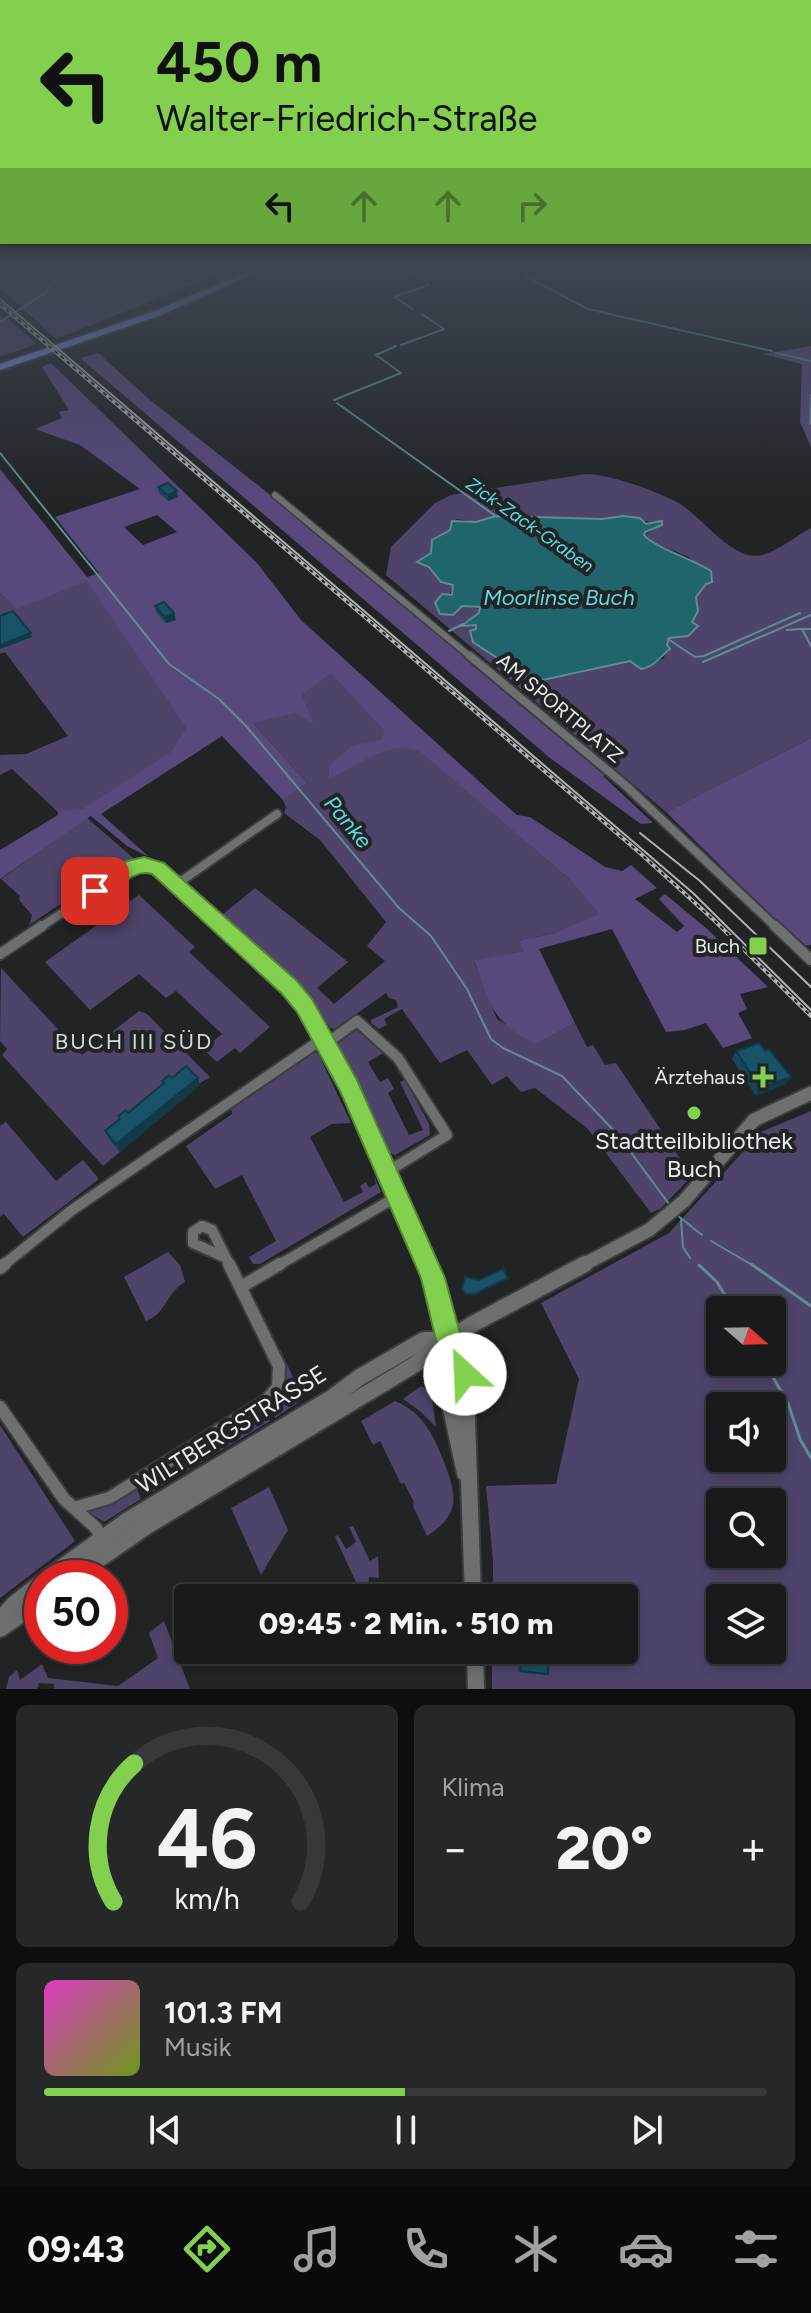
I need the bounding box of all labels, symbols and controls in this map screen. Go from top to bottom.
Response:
text: 450 m [156,29,322,96]
icon: left [24,32,128,136]
text: Walter-Friedrich-Straße [156,97,538,140]
icon: left [258,184,302,228]
icon: ahead [342,184,386,228]
icon: ahead [426,184,470,228]
icon: right [510,184,554,228]
water label: Zick-Zack-Graben [462,473,598,577]
water label: Moorlinse Buch [483,584,635,611]
street label: AM SPORTPLATZ [492,648,628,768]
water label: Panke [318,790,378,854]
pin [61,857,129,925]
icon: arrive [73,869,117,913]
place label: Buch [695,934,740,958]
marker: Buch [747,935,769,957]
district label: BUCH III SÜD [55,1028,213,1055]
place label: Ärztehaus [655,1065,745,1089]
marker: Ärztehaus [752,1066,774,1088]
marker: Stadtteilbibliothek Buch [685,1104,703,1122]
place label: Stadtteilbibliothek Buch [595,1126,793,1183]
north arrow [706,1296,786,1376]
map controls [706,1296,786,1664]
position arrow [423,1332,507,1416]
street label: WILTBERGSTRASSE [131,1359,331,1499]
button: sound [706,1392,786,1472]
button: search [706,1488,786,1568]
speed limit sign: 50 [24,1560,128,1664]
button: layers [706,1584,786,1664]
text: 09:45 · 2 Min. · 510 m [259,1605,553,1642]
text: Klima [442,1771,505,1803]
text: 46 [156,1789,257,1889]
text: 20° [556,1812,653,1884]
text: − [442,1822,469,1875]
text: + [740,1822,767,1875]
text: km/h [174,1882,239,1916]
text: 101.3 FM [164,1994,282,2031]
text: Musik [164,2031,231,2063]
icon: previous [143,2108,187,2152]
icon: pause [384,2108,428,2152]
icon: next [625,2108,669,2152]
icon: directions [179,2221,235,2277]
icon: music [289,2221,345,2277]
icon: phone [398,2221,454,2277]
icon: climate [508,2221,564,2277]
icon: car [618,2221,674,2277]
icon: filters [728,2221,784,2277]
text: 09:43 [27,2228,125,2271]

